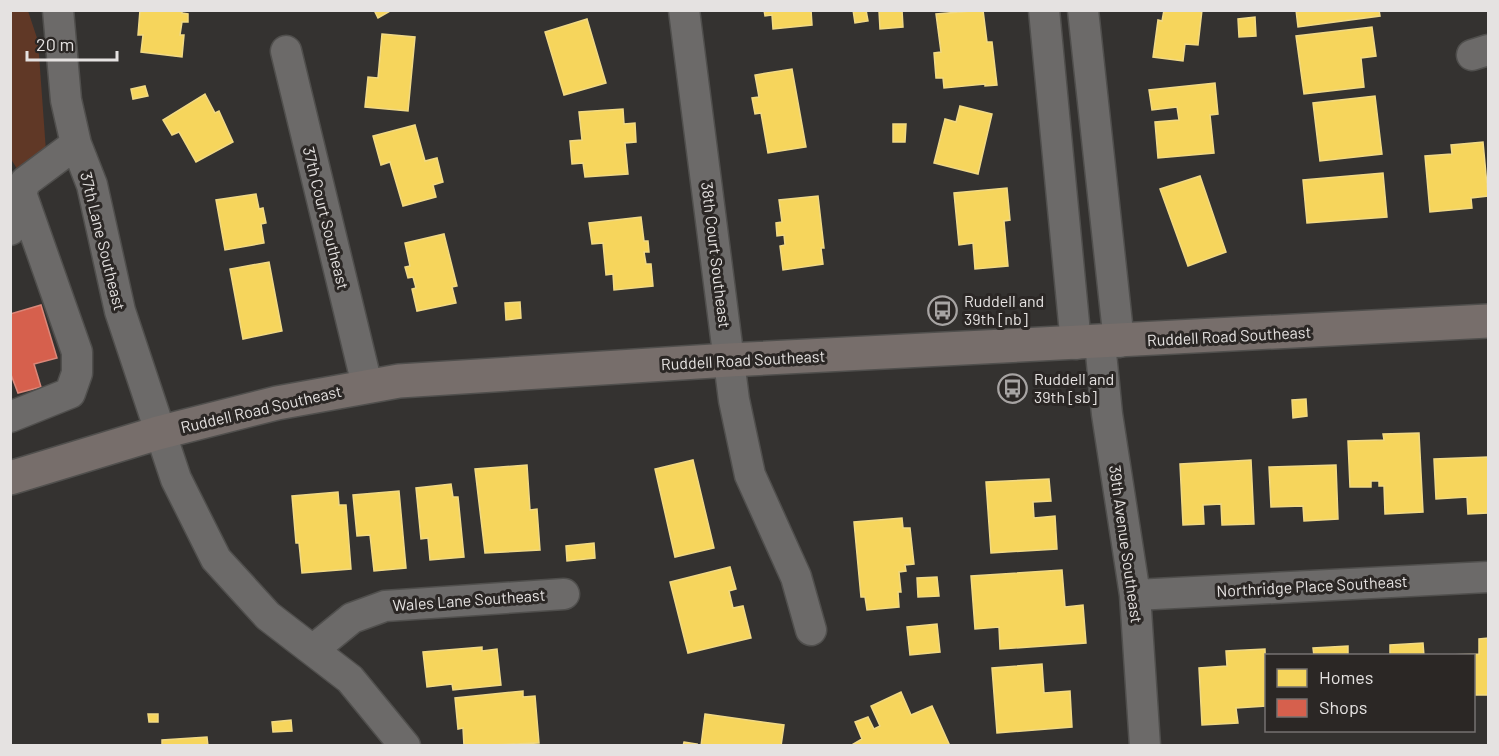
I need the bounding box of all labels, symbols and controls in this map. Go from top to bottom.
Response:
scale bar [27,24,117,62]
text: 20 m [36,33,74,55]
street label: 37th Court Southeast [300,144,353,291]
street label: 37th Lane Southeast [77,170,130,312]
street label: 38th Court Southeast [698,181,735,329]
place label: Ruddell and 39th [nb] [964,291,1044,328]
bus stop icon: Ruddell and 39th [nb] [927,294,959,326]
street label: Ruddell Road Southeast [1146,322,1312,349]
street label: Ruddell Road Southeast [660,346,826,373]
place label: Ruddell and 39th [sb] [1034,369,1114,406]
bus stop icon: Ruddell and 39th [sb] [997,372,1029,404]
street label: Ruddell Road Southeast [179,381,343,436]
street label: 39th Avenue Southeast [1106,464,1147,624]
street label: Northridge Place Southeast [1216,571,1408,600]
street label: Wales Lane Southeast [392,585,546,614]
legend [1265,654,1475,732]
text: Homes [1319,666,1373,688]
text: Shops [1319,696,1368,718]

